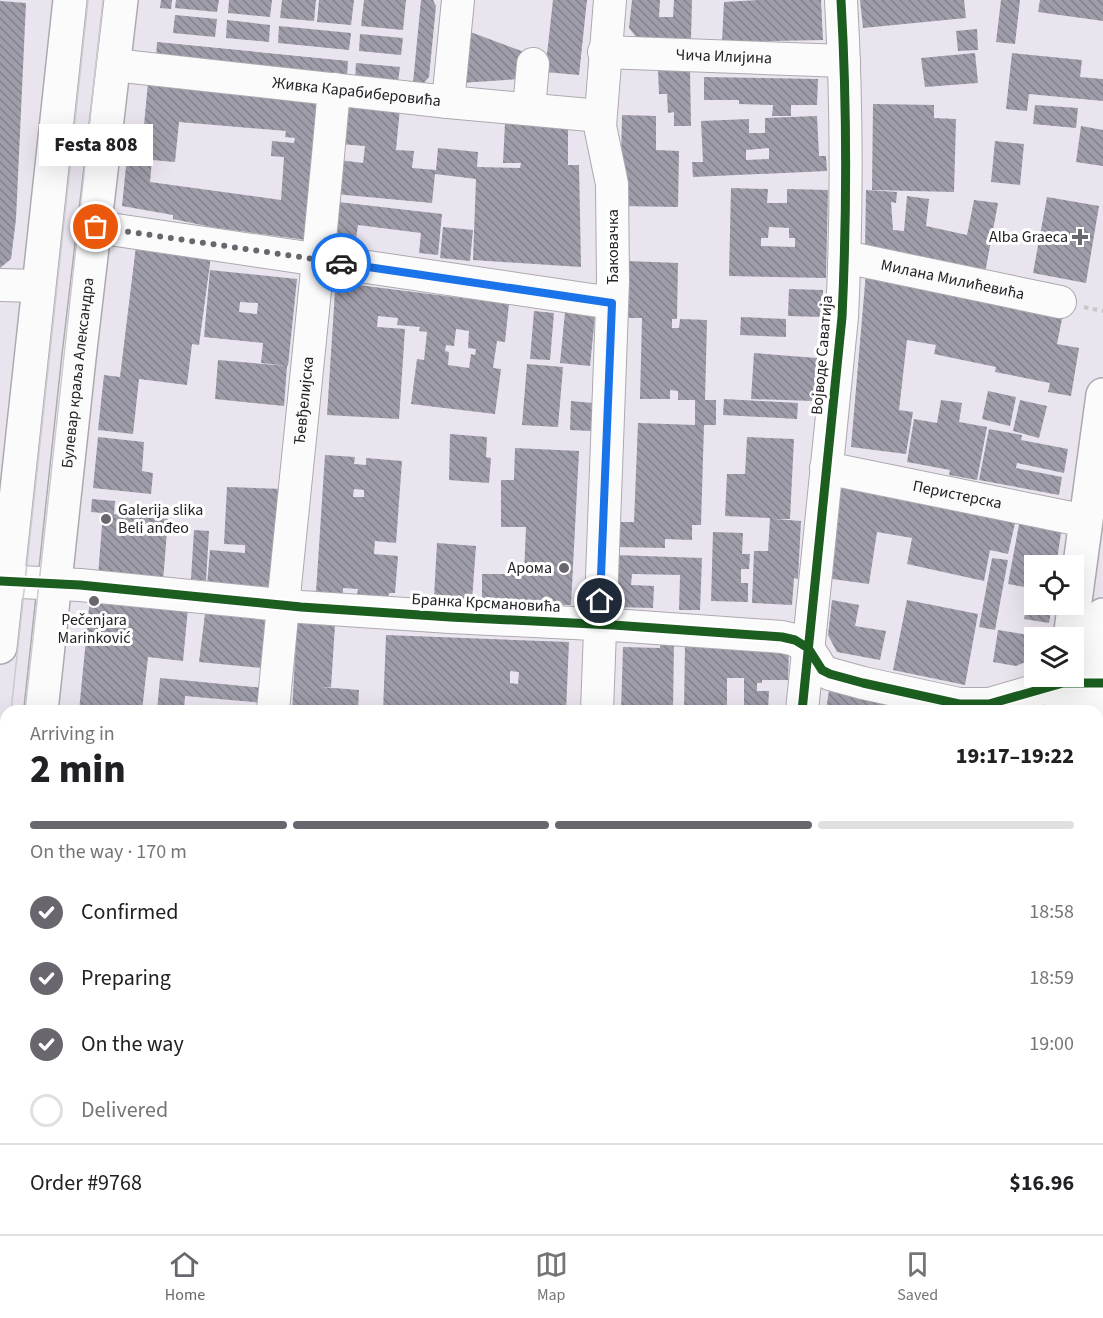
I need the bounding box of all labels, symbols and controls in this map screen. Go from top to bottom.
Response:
street label: Чича Илијина [675,44,772,69]
street label: Живка Карабиберовића [271,72,442,112]
callout: Festa 808 [39,125,153,167]
text: Festa 808 [54,131,138,159]
pin [70,201,121,252]
street label: Ђаковачка [602,209,624,285]
icon: bag [79,210,112,243]
place label: Alba Graeca [989,226,1068,248]
marker: Alba Graeca [1073,230,1087,244]
courier [311,233,371,293]
icon: car [325,247,358,280]
street label: Милана Милићевића [879,254,1026,305]
street label: Булевар краља Александра [56,276,99,469]
street label: Војводе Саватија [806,294,838,416]
street label: Ђевђелијска [288,355,319,446]
street label: Перистерска [911,475,1004,515]
place label: Galerija slika Beli anđeo [118,499,203,539]
marker: Galerija slika Beli anđeo [99,512,113,526]
map controls [1024,555,1084,687]
button: locate [1024,555,1084,615]
place label: Арома [508,557,552,579]
marker: Арома [557,561,571,575]
pin [574,575,625,626]
icon: home [583,584,616,617]
street label: Бранка Крсмановића [411,588,561,618]
marker: Pečenjara Marinković [87,594,101,608]
place label: Pečenjara Marinković [58,609,130,649]
button: layers [1024,627,1084,687]
text: Arriving in [30,720,115,748]
text: 19:17–19:22 [956,740,1074,772]
text: 2 min [30,742,126,798]
text: On the way · 170 m [30,838,187,866]
icon: check [30,896,63,929]
text: Confirmed [81,896,178,928]
text: 18:58 [1029,898,1074,926]
icon: check [30,962,63,995]
text: Preparing [81,962,171,994]
text: 18:59 [1029,964,1074,992]
icon: check [30,1028,63,1061]
text: On the way [81,1028,184,1060]
text: 19:00 [1029,1030,1074,1058]
text: Delivered [81,1094,168,1126]
text: Order #9768 [30,1167,142,1199]
text: $16.96 [1009,1167,1074,1199]
tab: Home [165,1248,205,1306]
tab: Map [535,1248,568,1306]
tab: Saved [897,1248,938,1306]

